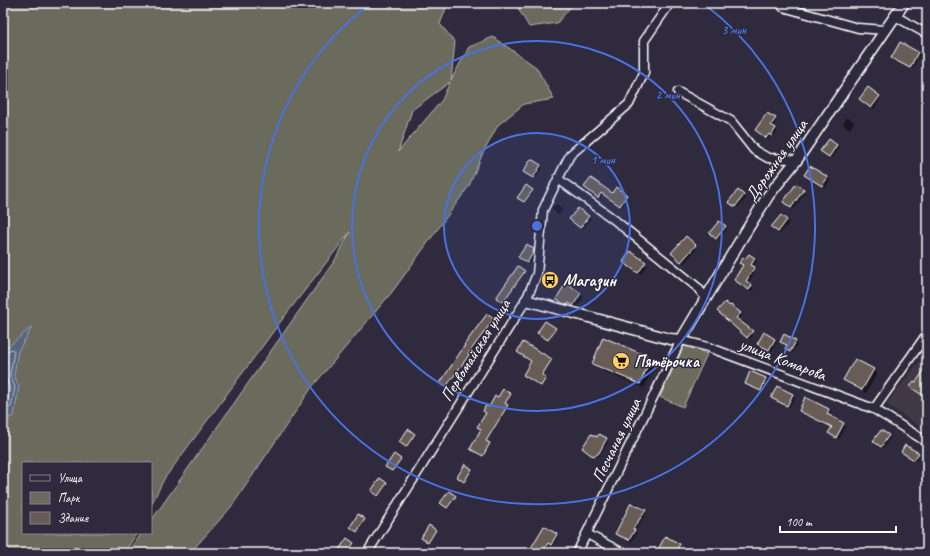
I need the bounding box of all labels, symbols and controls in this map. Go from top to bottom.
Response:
text: 3 мин [722,22,747,38]
text: 2 мин [656,87,681,103]
street label: Дорожная улица [740,114,813,205]
text: 1 мин [591,152,616,168]
centre of rings [530,219,544,233]
bus stop icon: Магазин [540,270,560,290]
place label: Магазин [563,270,617,292]
street label: Первомайская улица [436,294,516,405]
street label: улица Комарова [736,333,830,386]
supermarket icon: Пятёрочка [611,351,631,371]
place label: Пятёрочка [634,351,701,372]
street label: Песчаная улица [587,393,647,486]
legend [22,462,152,534]
text: Улица [58,470,83,486]
text: Парк [58,490,81,506]
scale bar [780,508,896,534]
text: Здание [58,510,89,526]
text: 100 m [786,514,813,530]

